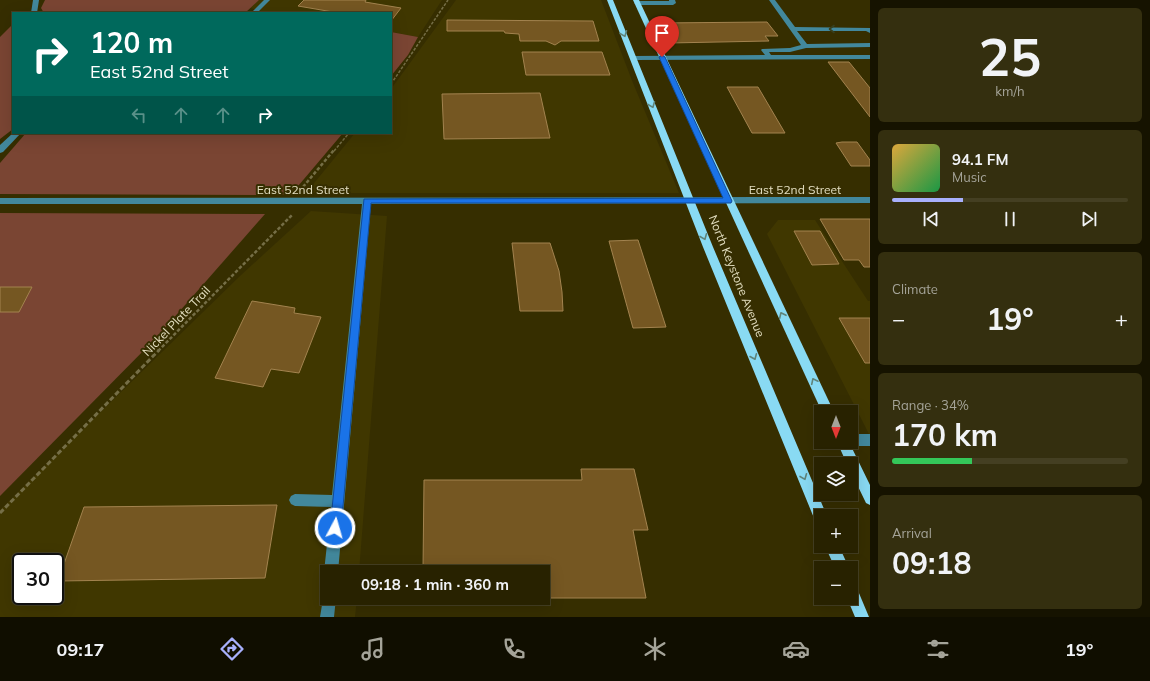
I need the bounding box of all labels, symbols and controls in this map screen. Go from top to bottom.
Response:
pin [645,16,679,57]
icon: arrive [651,22,673,44]
text: 25 [979,24,1041,89]
text: 120 m [90,25,173,60]
one-way arrow [829,25,835,33]
icon: right [24,28,76,80]
one-way arrow [619,31,627,38]
text: East 52nd Street [90,60,229,83]
text: km/h [995,83,1025,99]
one-way arrow [647,102,655,109]
icon: left [128,104,150,126]
icon: ahead [170,104,192,126]
icon: ahead [212,104,234,126]
icon: right [254,104,276,126]
text: 94.1 FM [952,150,1008,169]
text: Music [952,169,987,185]
street label: East 52nd Street [257,182,349,197]
street label: East 52nd Street [749,182,841,197]
icon: previous [920,208,942,230]
icon: pause [999,208,1021,230]
icon: next [1078,208,1100,230]
street label: North Keystone Avenue [706,213,768,339]
one-way arrow [700,234,708,241]
text: Climate [892,281,938,297]
street label: Nickel Plate Trail [139,283,213,359]
text: 19° [986,300,1034,338]
text: − [892,305,905,333]
text: + [1115,305,1128,333]
one-way arrow [779,312,787,320]
one-way arrow [750,354,758,361]
one-way arrow [811,378,819,386]
text: Range · 34% [892,397,969,413]
north arrow [814,405,858,449]
map controls [814,405,858,605]
text: 170 km [892,416,998,454]
button: layers [814,457,858,501]
one-way arrow [799,473,807,481]
position arrow [314,507,356,549]
button: + [814,509,858,553]
text: Arrival [892,525,932,541]
text: 09:18 [892,544,971,582]
speed limit sign: 30 [12,553,64,605]
button: − [814,561,858,605]
text: 09:18 · 1 min · 360 m [361,575,509,594]
icon: directions [218,635,246,663]
icon: music [359,635,387,663]
icon: phone [500,635,528,663]
icon: climate [641,635,669,663]
icon: car [782,635,810,663]
icon: filters [924,635,952,663]
text: 09:17 [57,638,104,661]
text: 19° [1065,638,1093,661]

